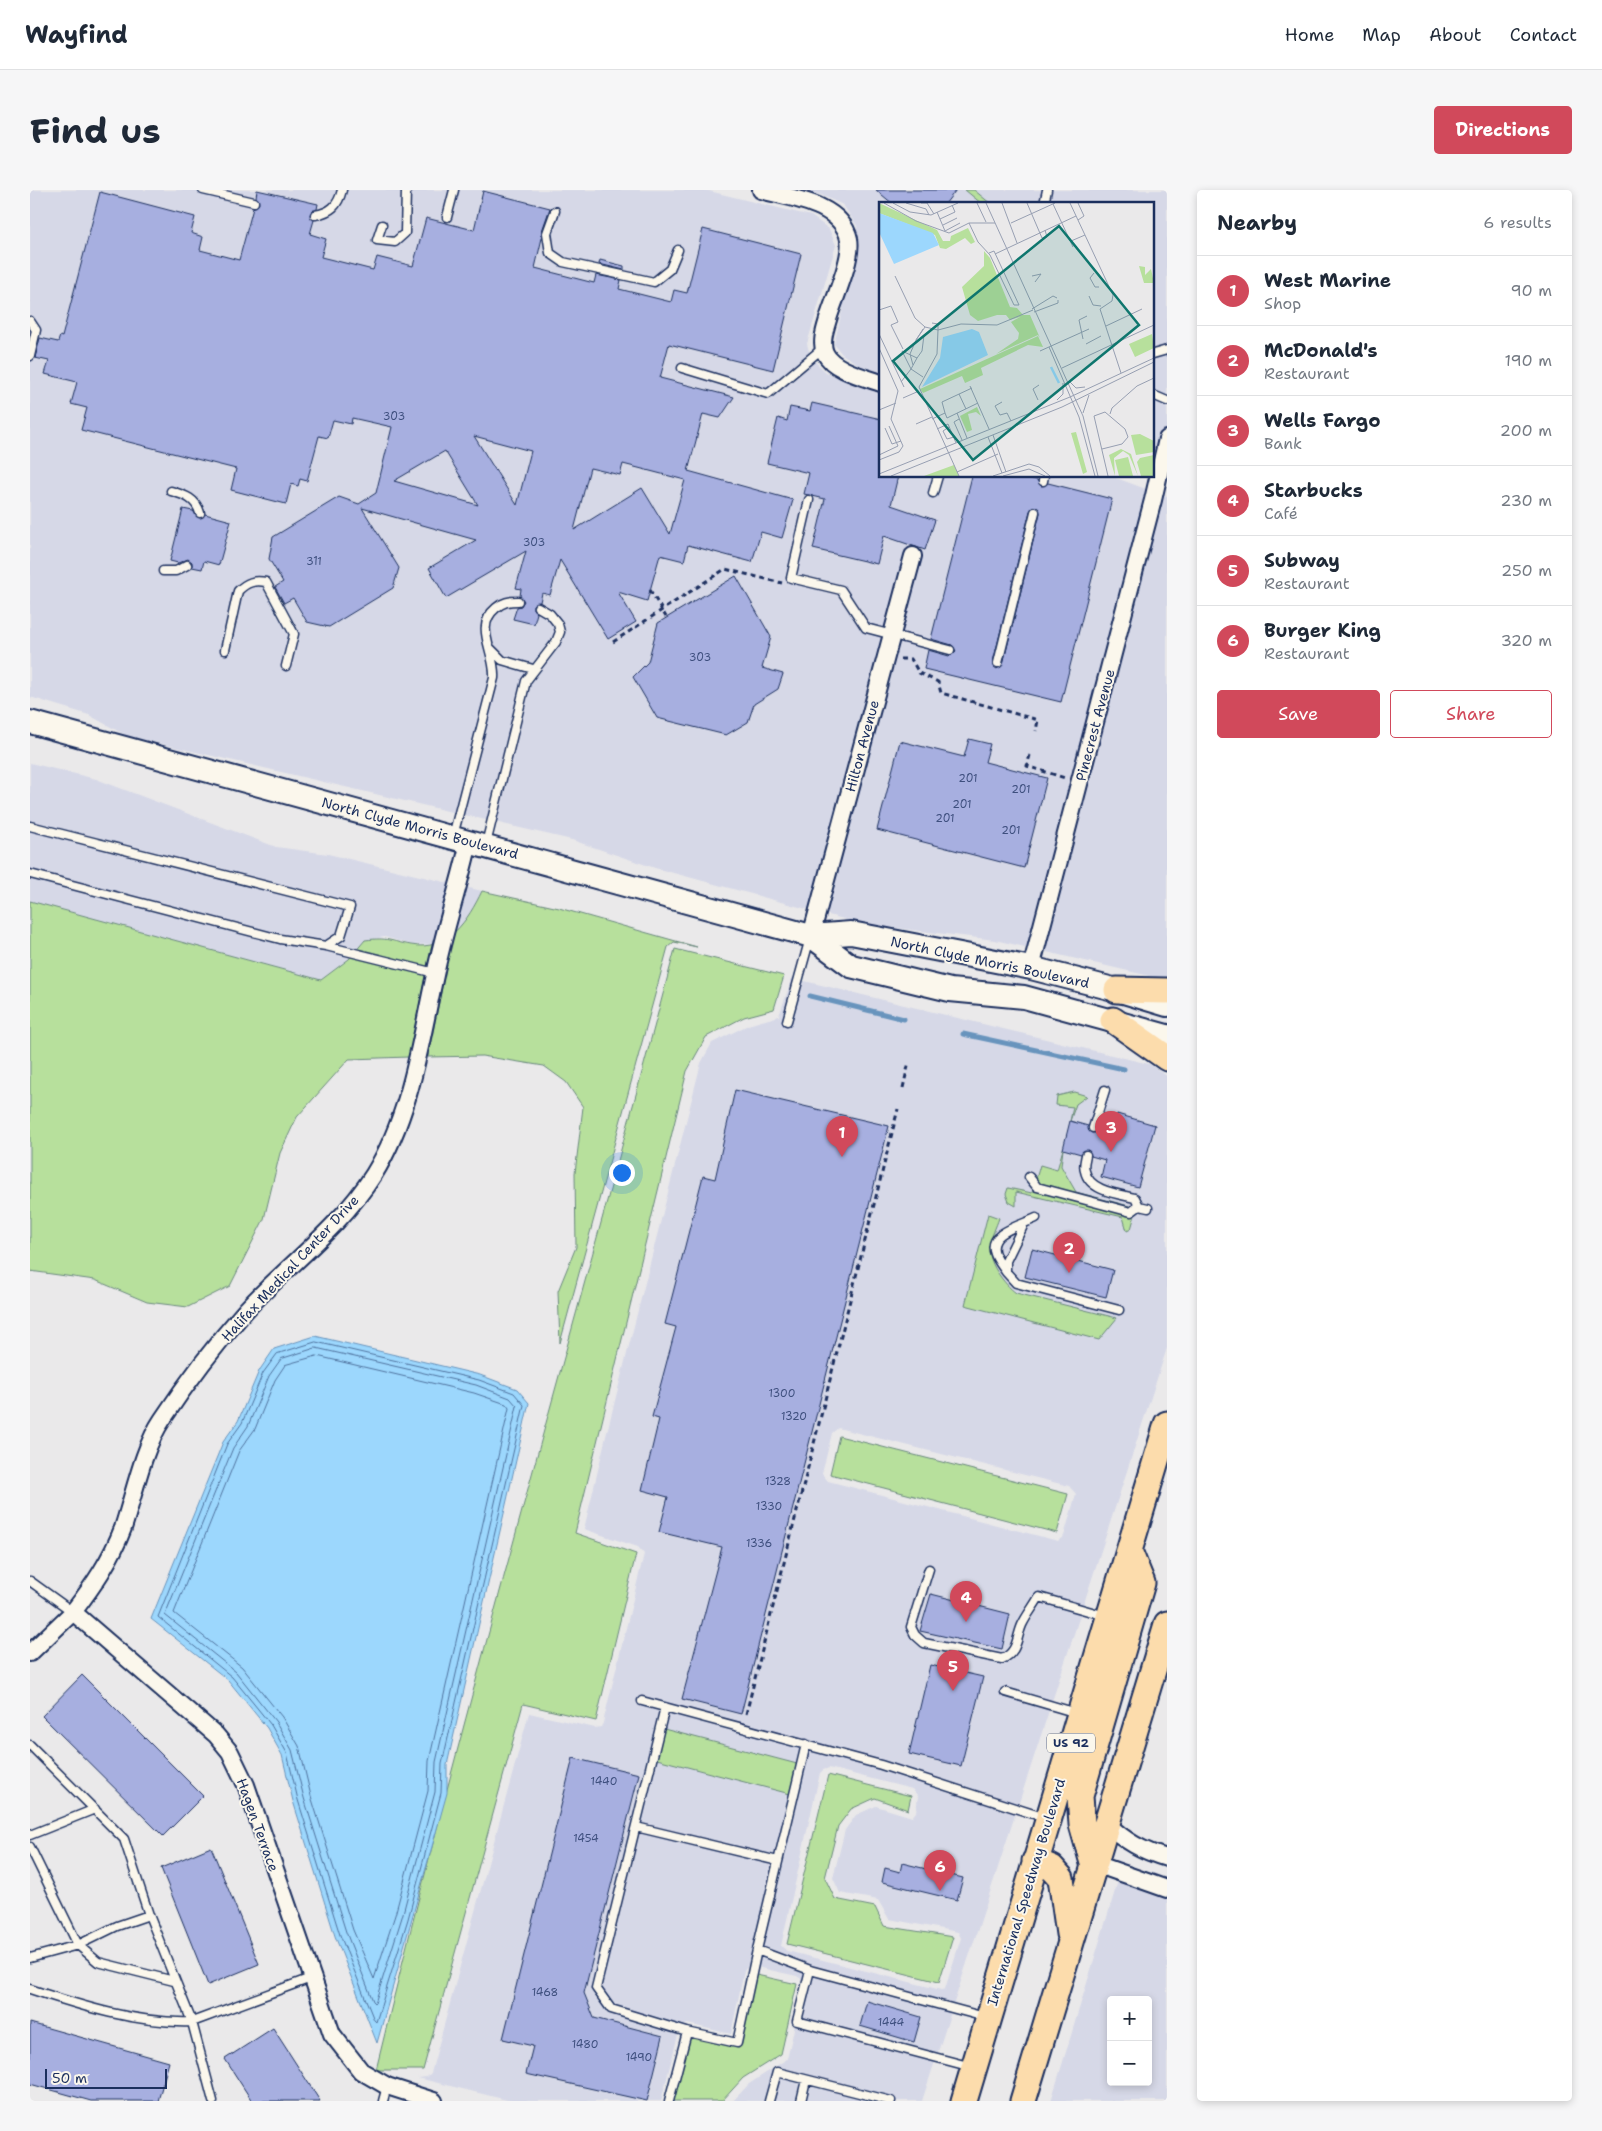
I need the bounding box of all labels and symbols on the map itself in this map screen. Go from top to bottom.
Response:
inset map [879,202,1154,478]
house number: 303 [383,409,405,424]
house number: 303 [523,535,545,550]
house number: 311 [306,554,322,569]
house number: 303 [689,650,711,665]
street label: Pinecrest Avenue [1071,667,1119,783]
street label: Hilton Avenue [841,698,883,794]
house number: 201 [958,771,978,786]
house number: 201 [1011,782,1031,797]
street label: North Clyde Morris Boulevard [320,793,520,863]
house number: 201 [952,797,972,812]
house number: 201 [935,811,955,826]
house number: 201 [1001,823,1021,838]
street label: North Clyde Morris Boulevard [889,932,1091,992]
pin: 3 [1095,1111,1127,1152]
pin: 1 [826,1116,858,1157]
your location [609,1160,635,1186]
street label: Halifax Medical Center Drive [217,1191,363,1345]
pin: 2 [1053,1232,1085,1273]
house number: 1300 [769,1386,795,1401]
house number: 1320 [781,1409,807,1424]
house number: 1328 [765,1474,791,1489]
house number: 1330 [756,1499,782,1514]
house number: 1336 [746,1536,772,1551]
pin: 4 [950,1581,982,1622]
pin: 5 [937,1650,969,1691]
road number: US 92 [1047,1734,1095,1752]
house number: 1440 [591,1774,617,1789]
street label: Hagen Terrace [233,1776,283,1874]
street label: International Speedway Boulevard [983,1776,1069,2008]
house number: 1454 [573,1831,599,1846]
pin: 6 [924,1850,956,1891]
house number: 1468 [532,1985,558,2000]
house number: 1444 [878,2015,905,2030]
house number: 1480 [572,2037,598,2052]
house number: 1490 [626,2050,652,2065]
scale bar [45,2066,168,2089]

